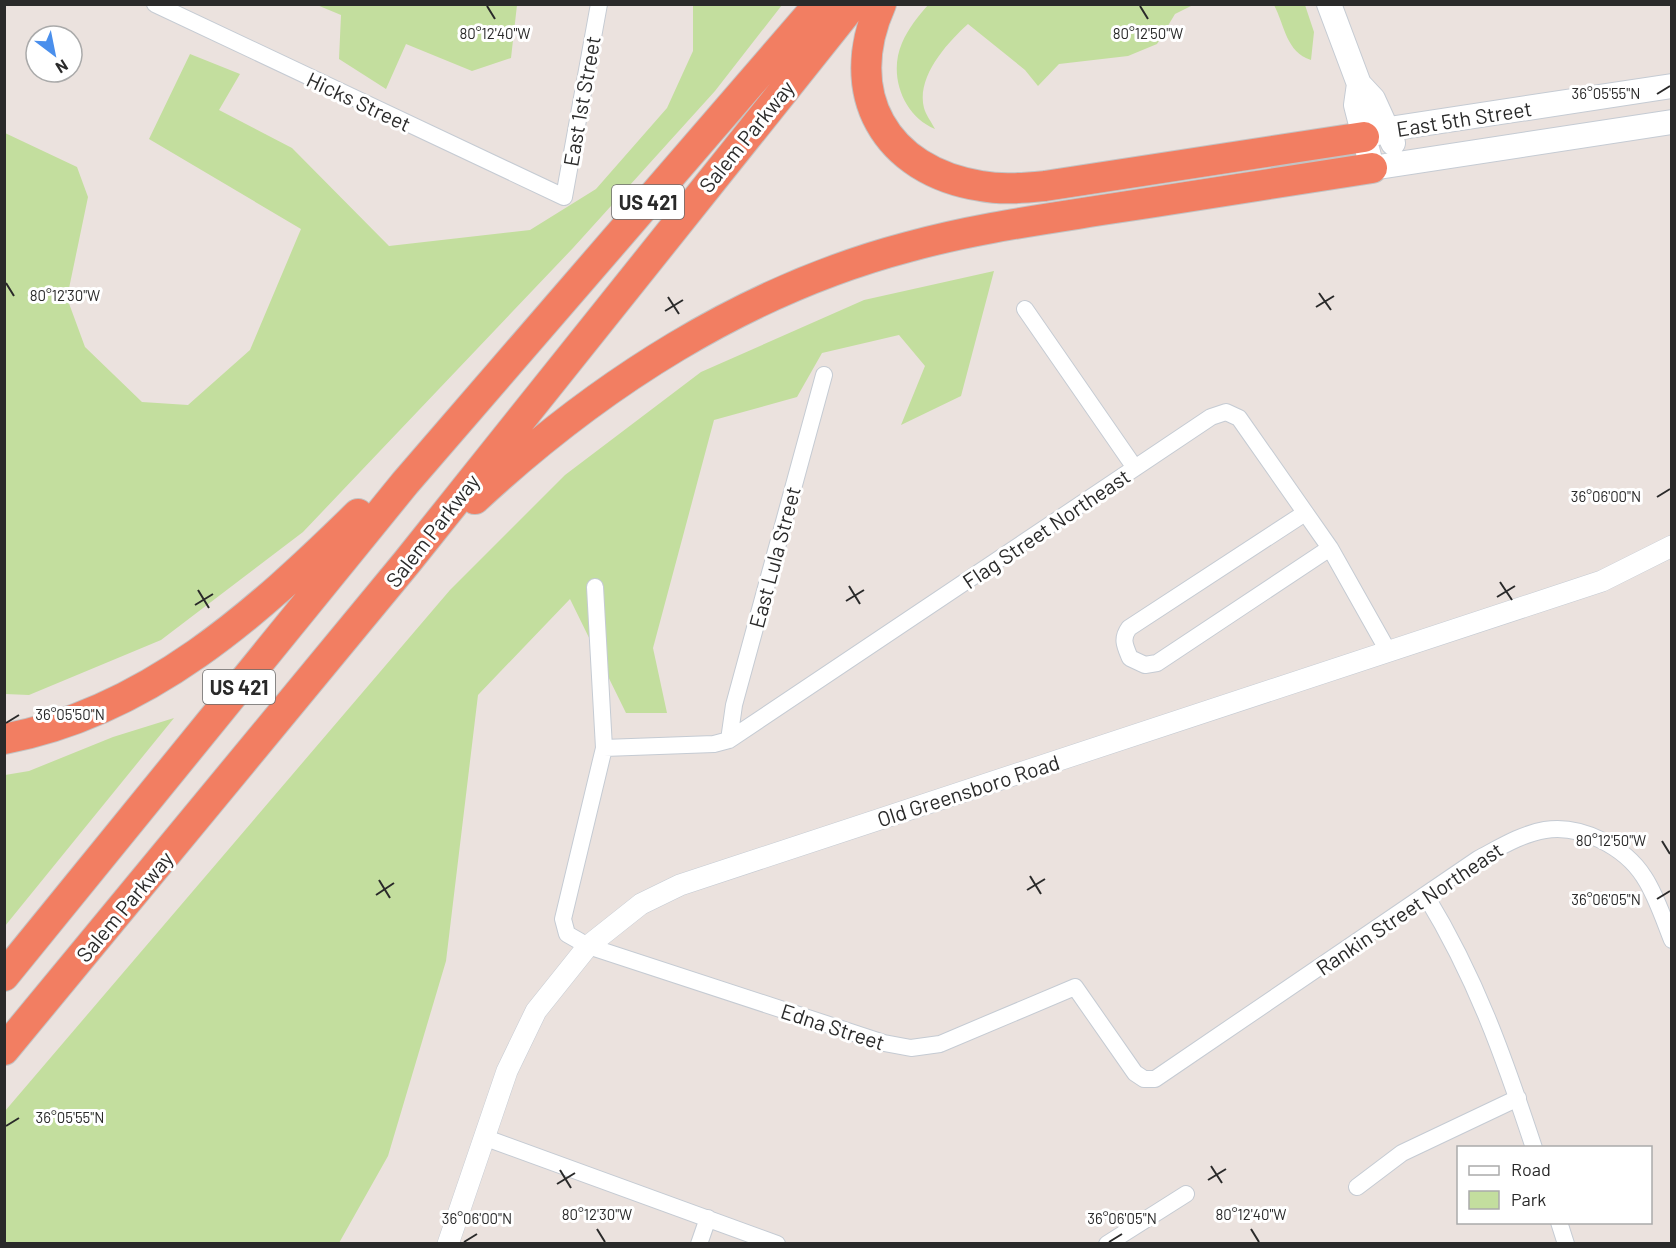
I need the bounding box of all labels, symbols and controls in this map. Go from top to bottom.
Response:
north arrow [24,24,84,84]
text: 80°12'40"W [460,24,531,42]
text: 80°12'50"W [1113,24,1183,42]
street label: East 1st Street [557,34,605,168]
text: N [53,56,72,78]
street label: Hicks Street [303,66,415,136]
street label: Salem Parkway [693,75,799,197]
text: 36°05'55"N [1572,84,1640,102]
street label: East 5th Street [1395,95,1533,141]
road number: US 421 [612,185,684,219]
text: 80°12'30"W [30,286,100,304]
street label: Flag Street Northeast [958,463,1134,593]
street label: Salem Parkway [380,468,484,592]
street label: East Lula Street [743,483,805,631]
text: 36°06'00"N [1571,487,1641,505]
road number: US 421 [203,670,275,704]
text: 36°05'50"N [35,705,105,723]
street label: Old Greensboro Road [874,749,1062,831]
text: 80°12'50"W [1576,831,1646,849]
street label: Rankin Street Northeast [1311,836,1507,980]
street label: Salem Parkway [70,845,178,967]
text: 36°06'05"N [1571,890,1641,908]
street label: Edna Street [778,997,888,1055]
text: 36°05'55"N [36,1108,104,1126]
legend [1457,1146,1652,1224]
text: Road [1511,1158,1551,1180]
text: Park [1511,1188,1546,1210]
text: 80°12'30"W [562,1205,632,1223]
text: 80°12'40"W [1216,1205,1287,1223]
text: 36°06'00"N [442,1209,512,1227]
text: 36°06'05"N [1087,1209,1157,1227]

